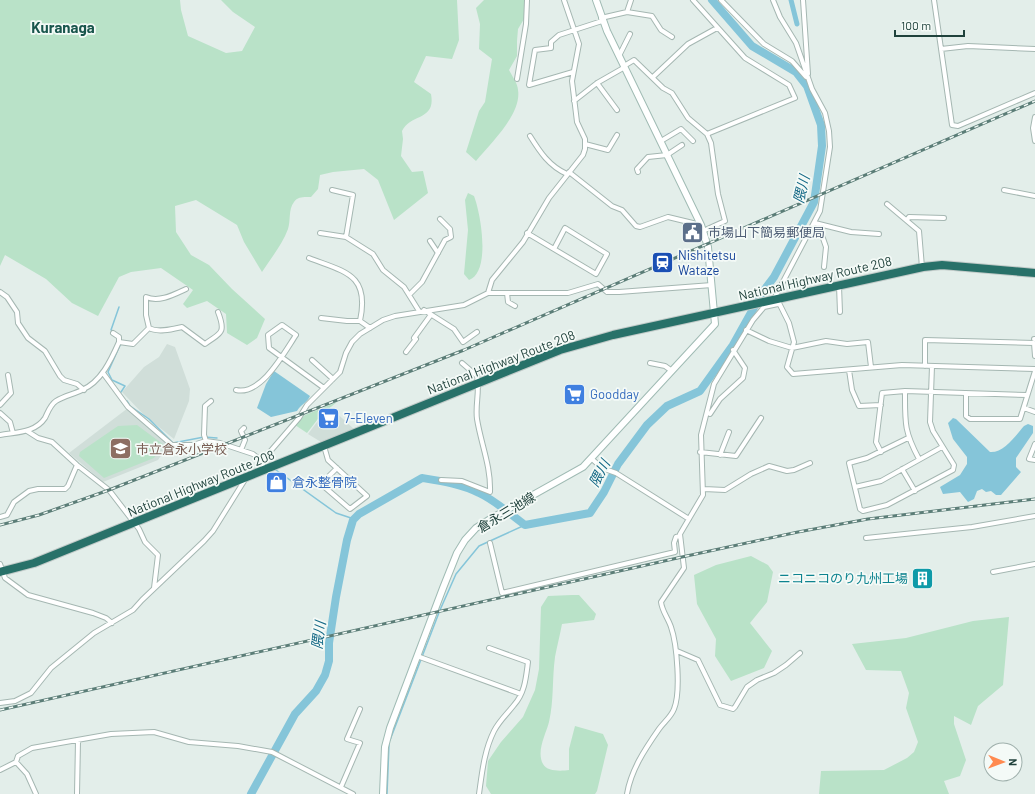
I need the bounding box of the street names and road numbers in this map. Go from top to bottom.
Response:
street label: National Highway Route 208 [737,253,893,303]
street label: National Highway Route 208 [425,326,577,398]
street label: National Highway Route 208 [125,446,277,520]
street label: 倉永三池線 [474,488,538,536]

